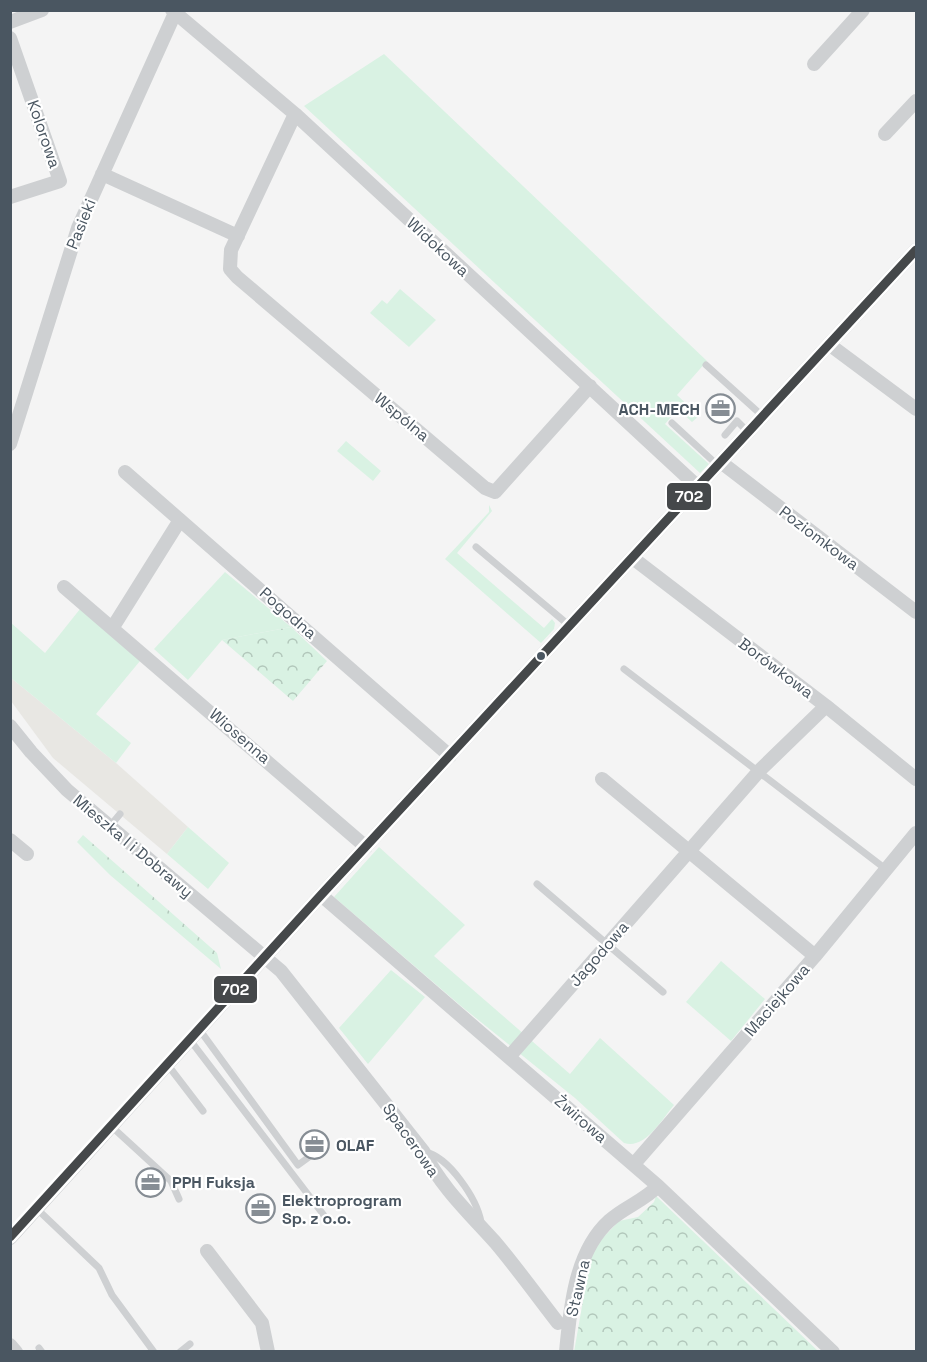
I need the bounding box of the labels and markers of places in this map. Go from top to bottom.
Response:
office icon: ACH-MECH [705,393,737,425]
place label: ACH-MECH [618,399,700,420]
unlabelled marker [535,650,547,662]
office icon: OLAF [299,1129,331,1161]
place label: OLAF [336,1135,375,1156]
office icon: PPH Fuksja [135,1166,167,1198]
place label: PPH Fuksja [172,1172,255,1193]
place label: Elektroprogram Sp. z o.o. [282,1190,402,1229]
office icon: Elektroprogram Sp. z o.o. [245,1193,277,1225]

